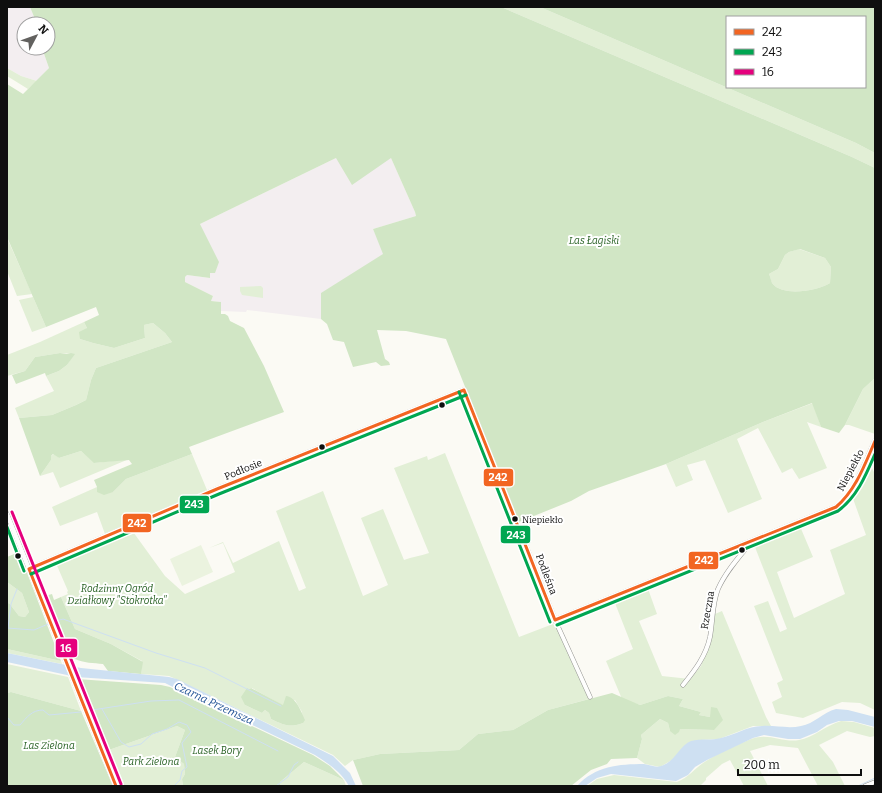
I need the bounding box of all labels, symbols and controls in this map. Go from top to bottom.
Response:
north arrow [16,16,56,56]
legend [726,16,866,88]
text: N [35,22,51,38]
text: 242 [762,25,782,39]
text: 243 [762,45,783,59]
text: 16 [762,65,774,79]
park label: Las Łagiski [569,235,619,247]
unlabelled marker [437,400,447,410]
unlabelled marker [317,442,327,452]
street label: Niepiekło [835,447,867,493]
street label: Podłosie [223,457,264,483]
line badge: 242 [483,468,514,487]
text: 242 [488,471,508,484]
line badge: 243 [179,495,210,514]
text: 243 [184,498,204,511]
line badge: 242 [122,513,152,533]
marker: Niepiekło [510,514,520,524]
place label: Niepiekło [522,515,563,525]
text: 242 [127,517,147,530]
line badge: 243 [500,525,531,544]
text: 243 [506,529,526,542]
unlabelled marker [737,545,747,555]
unlabelled marker [13,551,23,561]
line badge: 242 [688,551,719,570]
street label: Podleśna [533,552,559,597]
text: 242 [694,554,714,567]
park label: Rodzinny Ogród Działkowy "Stokrotka" [67,583,167,607]
street label: Rzeczna [699,590,717,630]
line badge: 16 [55,638,78,658]
text: 16 [60,642,72,655]
water label: Czarna Przemsza [172,679,256,728]
park label: Las Zielona [23,740,75,752]
park label: Lasek Bory [192,745,243,757]
scale bar [738,751,861,777]
park label: Park Zielona [123,756,179,768]
text: 200 m [744,758,780,772]

